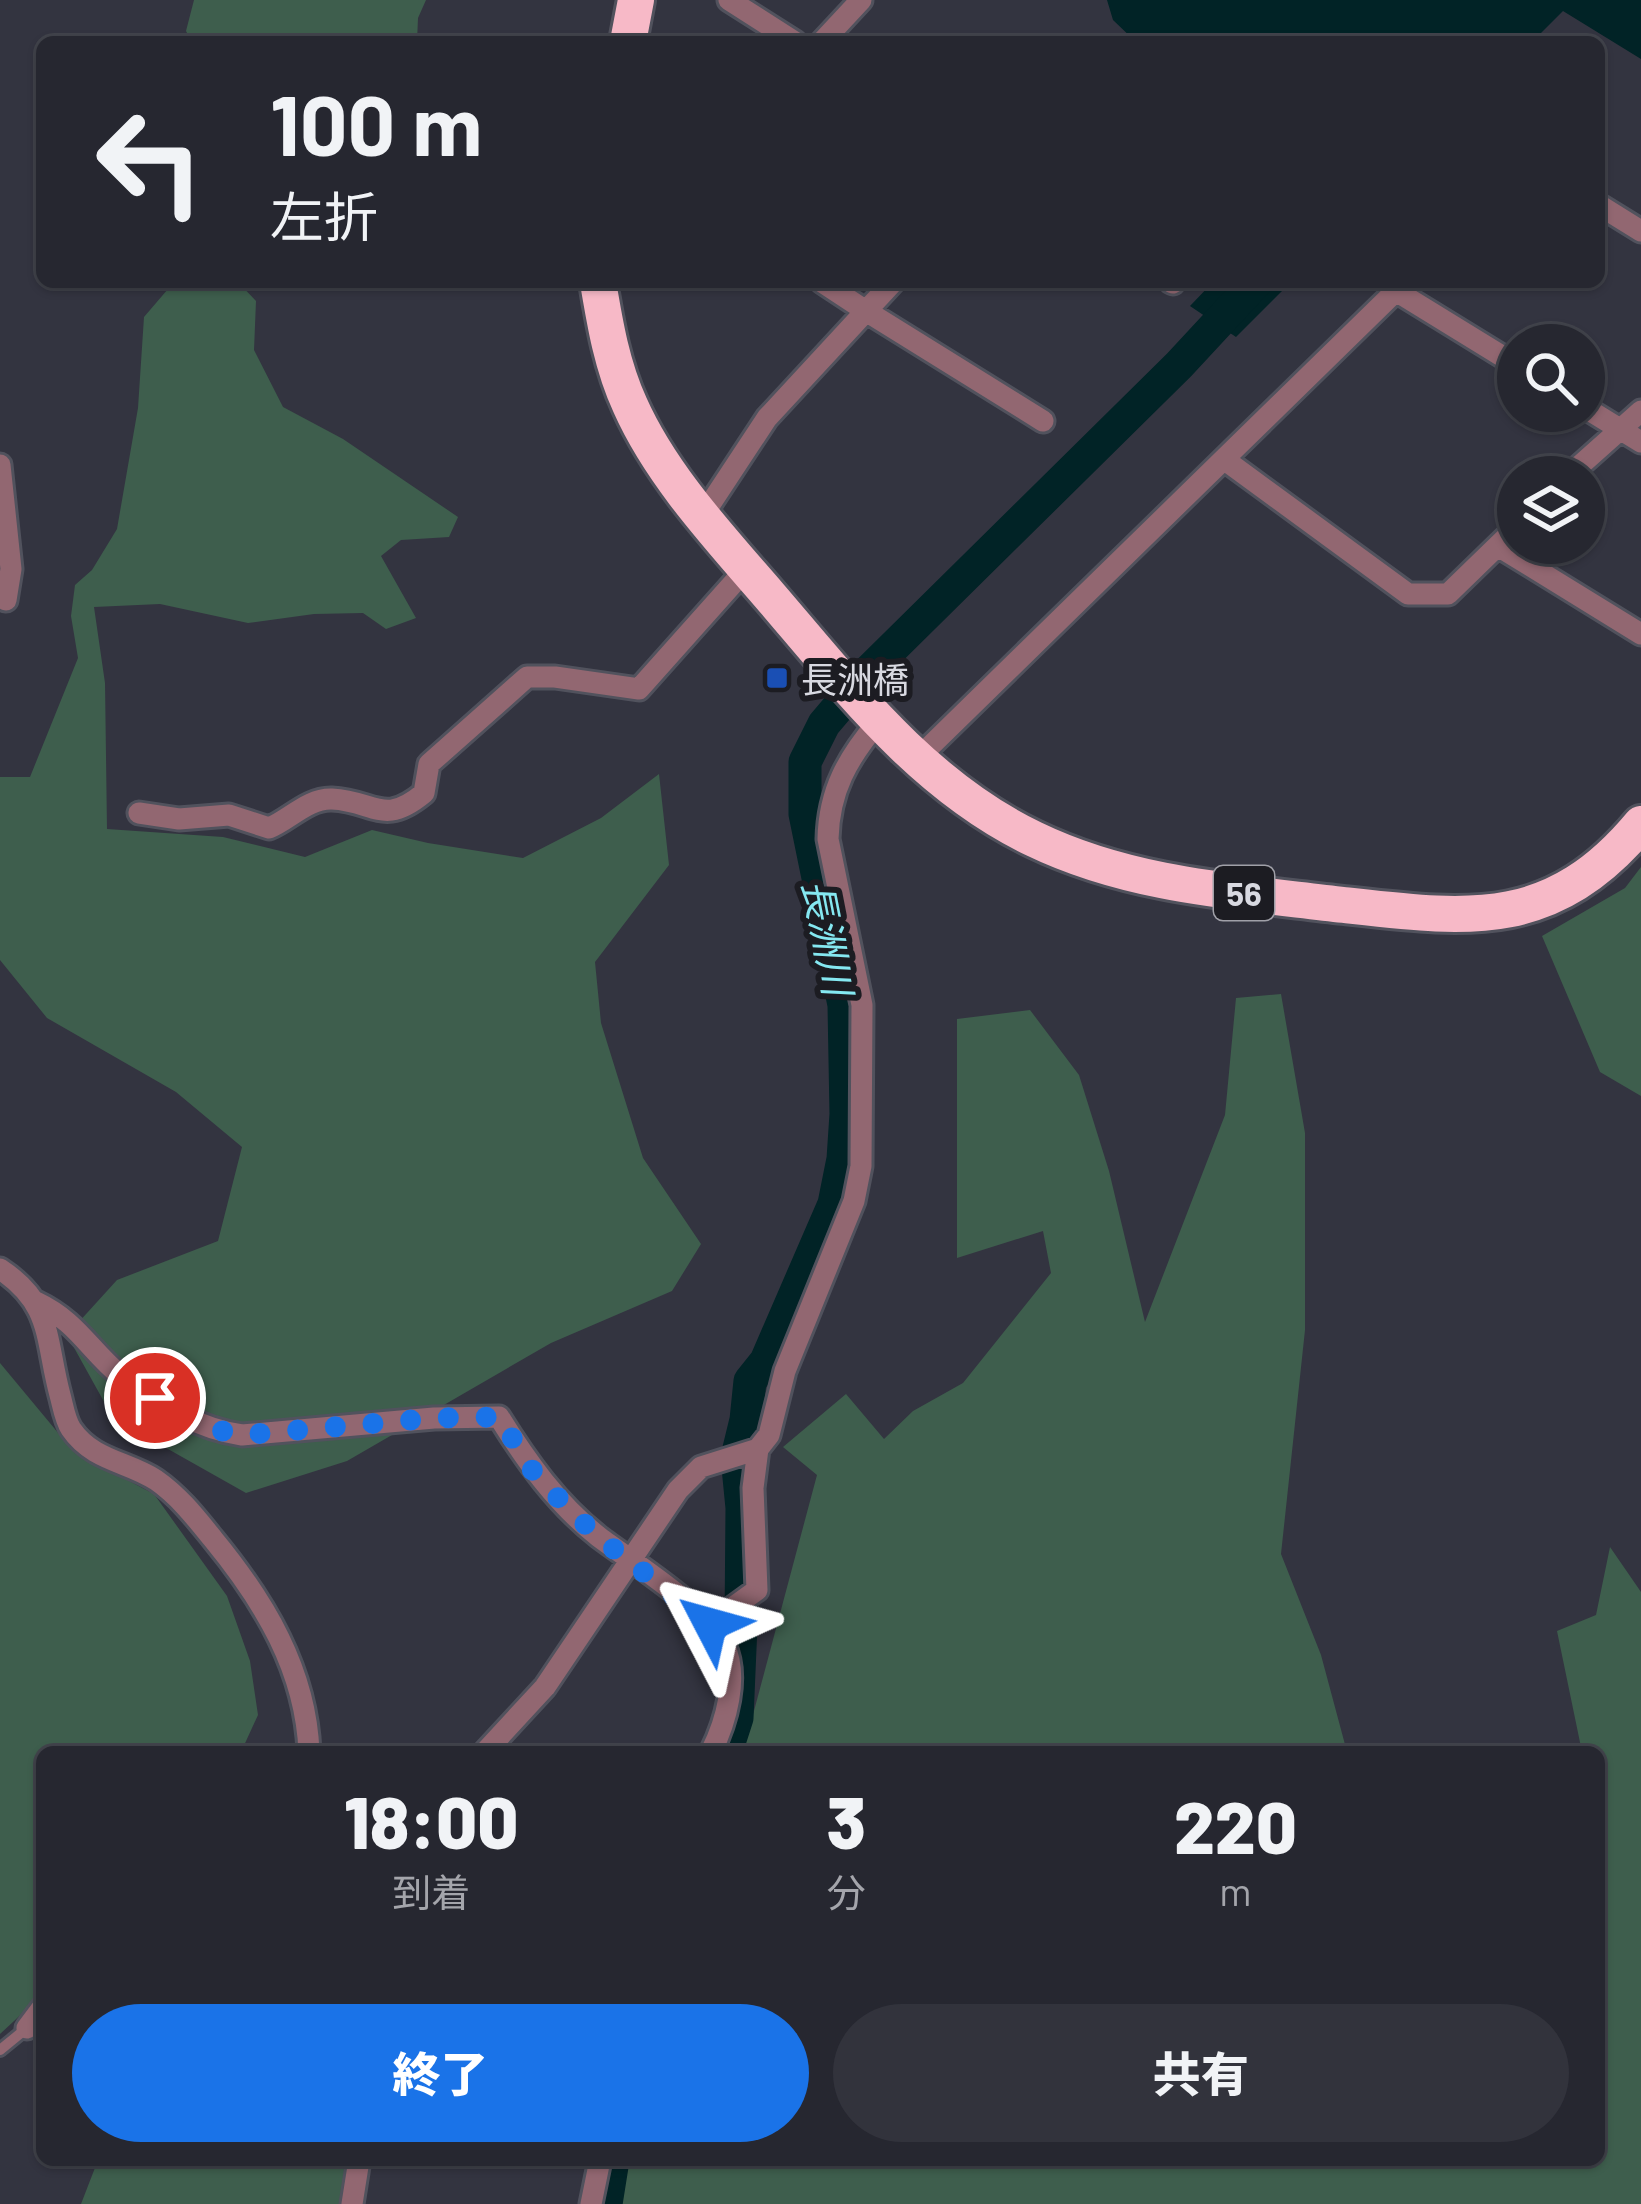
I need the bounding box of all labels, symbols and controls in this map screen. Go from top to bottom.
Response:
text: 100 m [270,72,482,173]
icon: left [72,84,228,240]
text: 左折 [270,183,378,248]
map controls [1497,324,1605,564]
button: search [1497,324,1605,432]
button: layers [1497,456,1605,564]
place label: 長洲橋 [801,657,909,700]
marker: 長洲橋 [764,665,790,691]
road number: 56 [1214,866,1274,920]
water label: 長洲川 [795,875,864,1003]
pin [104,1347,206,1449]
icon: arrive [122,1365,188,1431]
position arrow [647,1561,773,1687]
text: 18:00 [344,1777,518,1863]
text: 3 [826,1777,866,1863]
text: 220 [1174,1782,1297,1868]
text: m [1219,1867,1252,1914]
text: 到着 [392,1868,470,1915]
text: 分 [827,1868,866,1915]
button: 終了 [72,2004,809,2142]
button: 共有 [833,2004,1569,2142]

